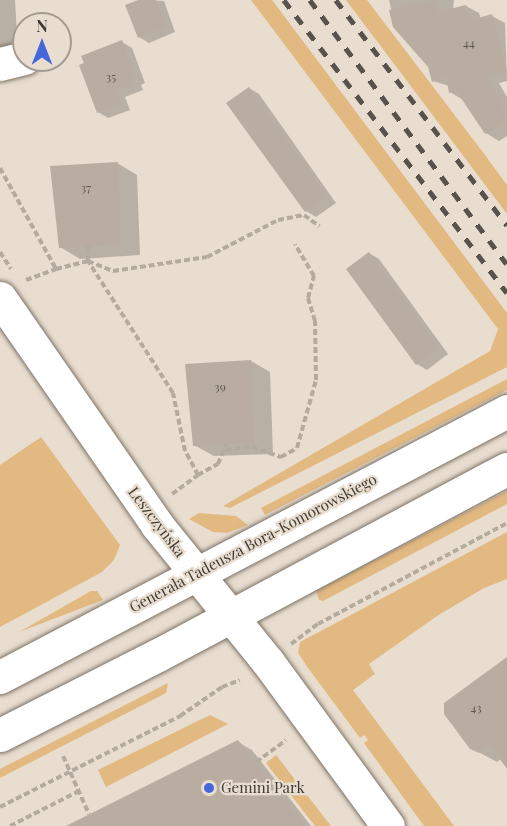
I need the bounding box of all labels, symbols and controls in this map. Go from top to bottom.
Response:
north arrow [12,12,72,72]
text: N [36,15,48,36]
house number: 44 [463,36,475,50]
house number: 35 [106,70,116,84]
house number: 37 [81,181,91,195]
house number: 39 [214,380,226,394]
street label: Generała Tadeusza Bora-Komorowskiego [126,470,380,616]
street label: Leszczyńska [125,483,189,561]
house number: 43 [470,701,482,715]
place label: Gemini Park [221,779,305,797]
marker: Gemini Park [202,781,216,795]

